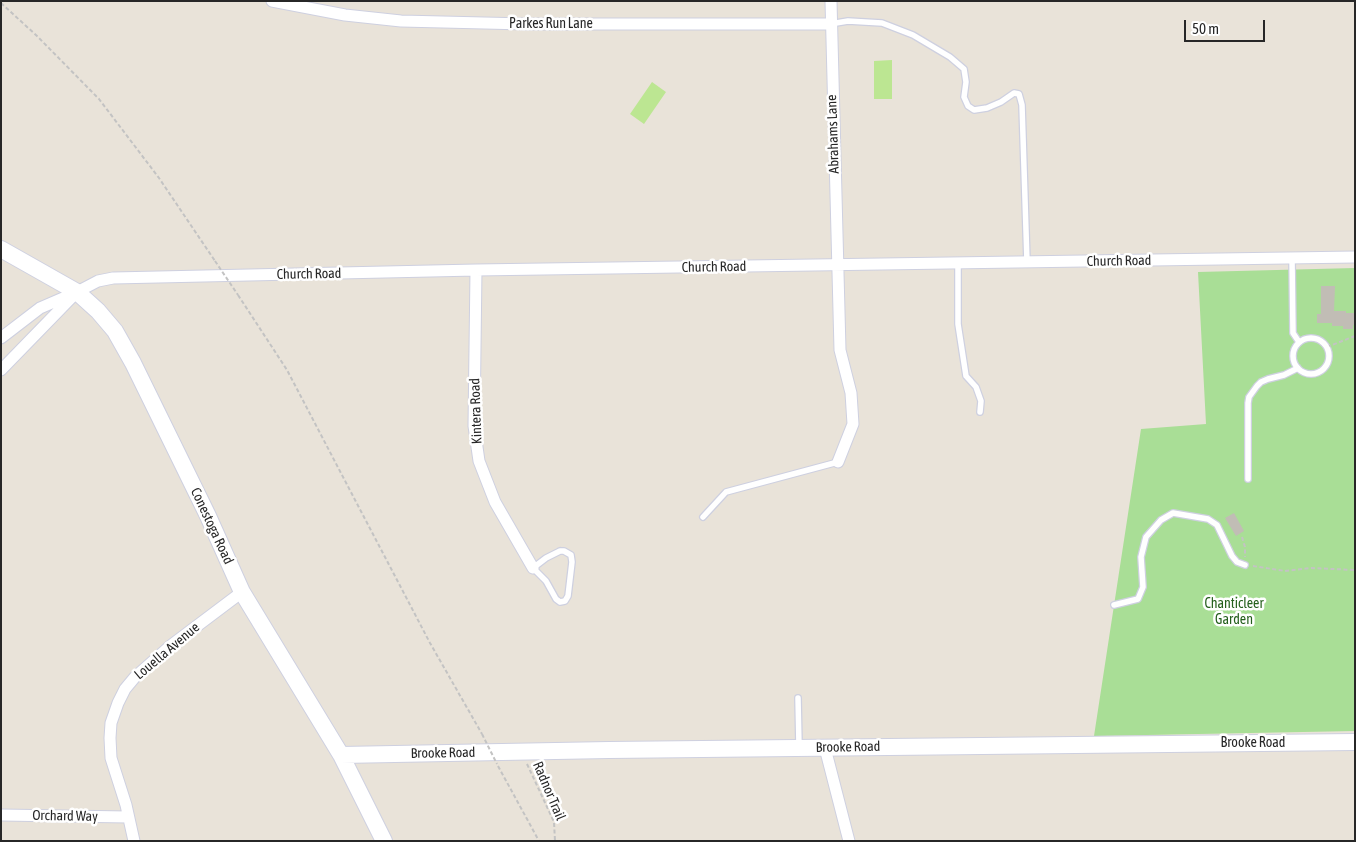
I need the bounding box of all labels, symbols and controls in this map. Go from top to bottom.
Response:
scale bar [1186,10,1267,42]
street label: Parkes Run Lane [509,16,593,32]
text: 50 m [1192,20,1219,37]
street label: Abrahams Lane [823,94,843,174]
street label: Church Road [1087,252,1151,270]
street label: Church Road [682,258,746,276]
street label: Church Road [277,265,341,283]
street label: Kintera Road [466,378,486,444]
street label: Conestoga Road [187,485,237,567]
park label: Chanticleer Garden [1204,596,1264,628]
street label: Louella Avenue [131,619,203,683]
street label: Brooke Road [1221,735,1285,751]
street label: Brooke Road [815,738,881,756]
street label: Brooke Road [410,744,476,762]
street label: Radnor Trail [529,759,569,823]
street label: Orchard Way [32,807,98,825]

